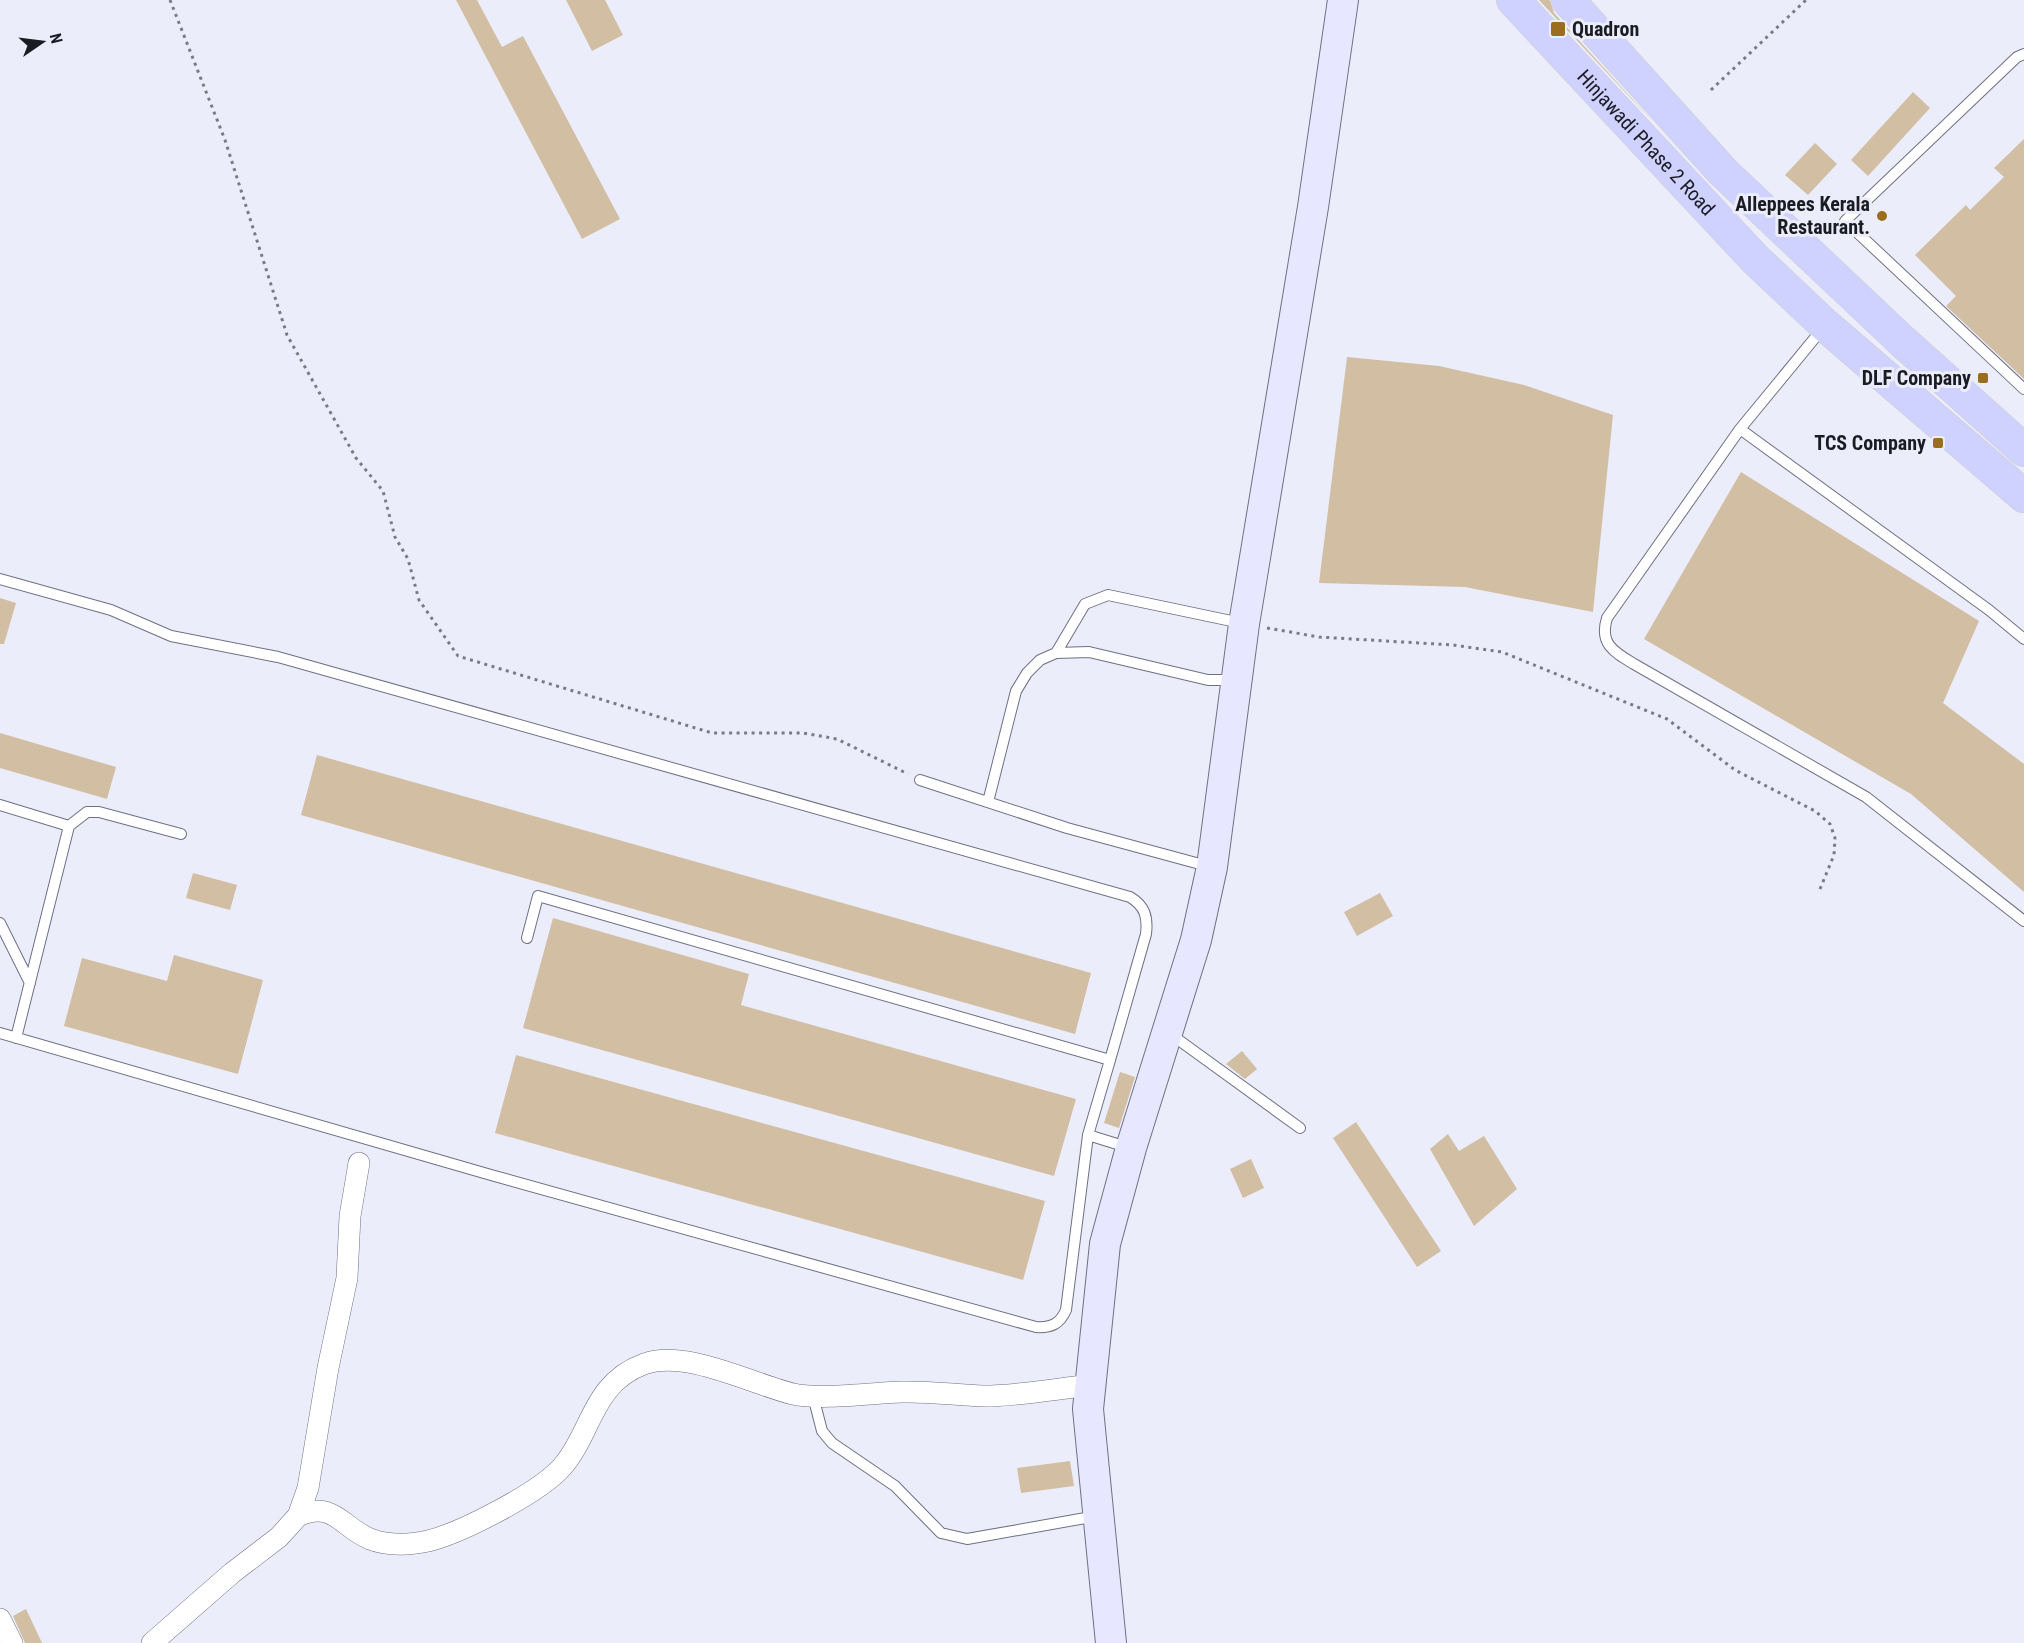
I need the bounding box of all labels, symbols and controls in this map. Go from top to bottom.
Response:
north arrow [12,12,72,72]
place label: Quadron [1572,17,1639,41]
marker: Quadron [1549,20,1567,38]
text: N [46,31,66,46]
street label: Hinjawadi Phase 2 Road [1572,65,1720,220]
place label: Alleppees Kerala Restaurant. [1735,192,1870,239]
marker: Alleppees Kerala Restaurant. [1875,209,1889,223]
place label: DLF Company [1862,366,1971,390]
marker: DLF Company [1976,371,1990,385]
place label: TCS Company [1814,431,1926,455]
marker: TCS Company [1931,436,1945,450]

